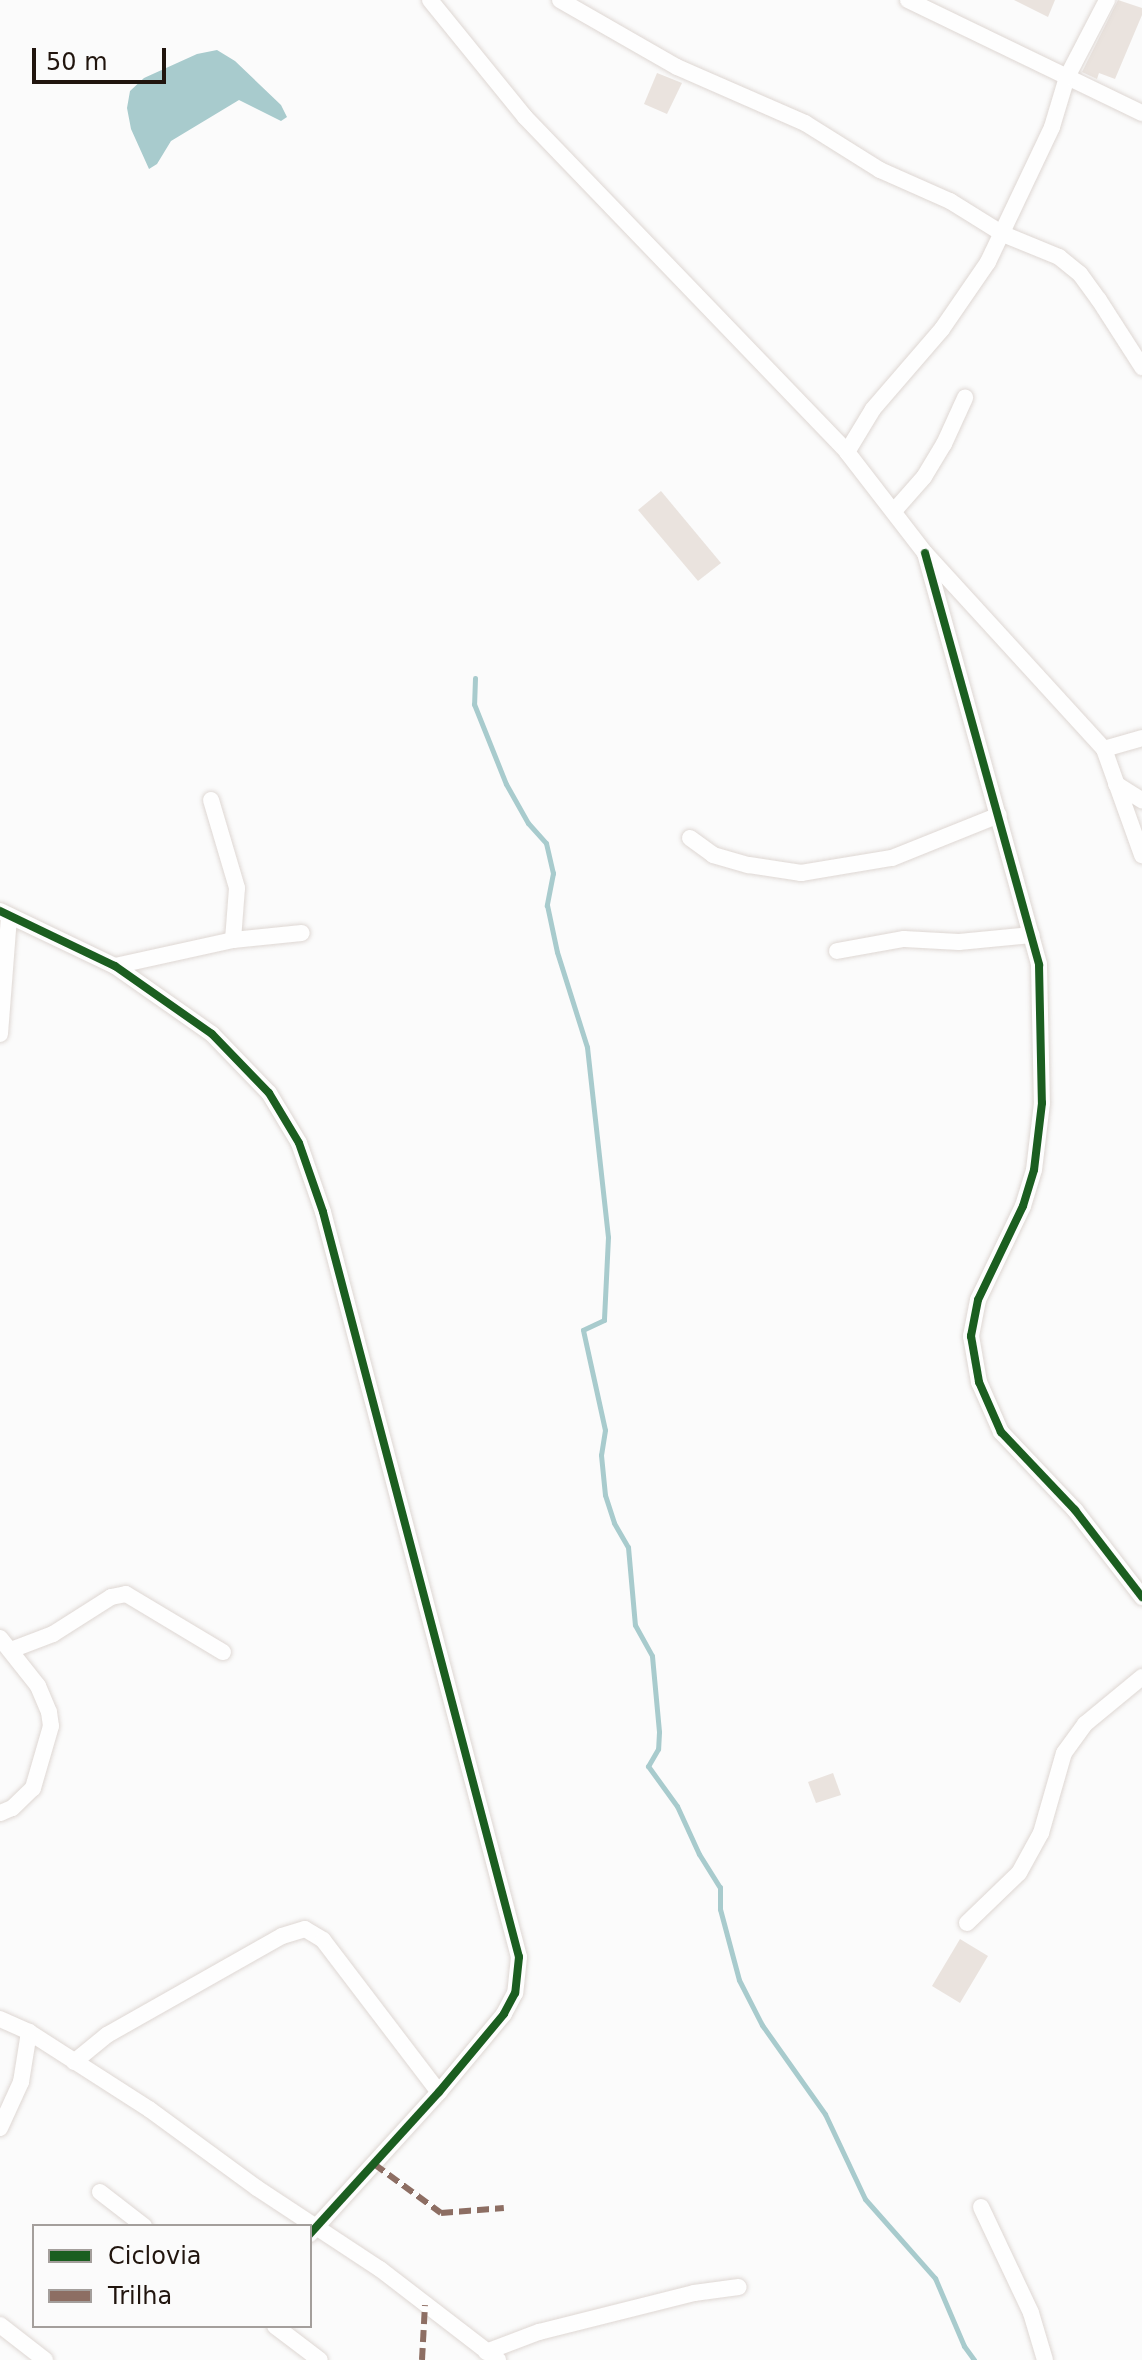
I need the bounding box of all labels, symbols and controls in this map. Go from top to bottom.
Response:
scale bar [36,32,170,82]
text: 50 m [46,48,108,76]
legend [32,2224,312,2328]
text: Ciclovia [108,2242,202,2270]
text: Trilha [108,2282,172,2310]

